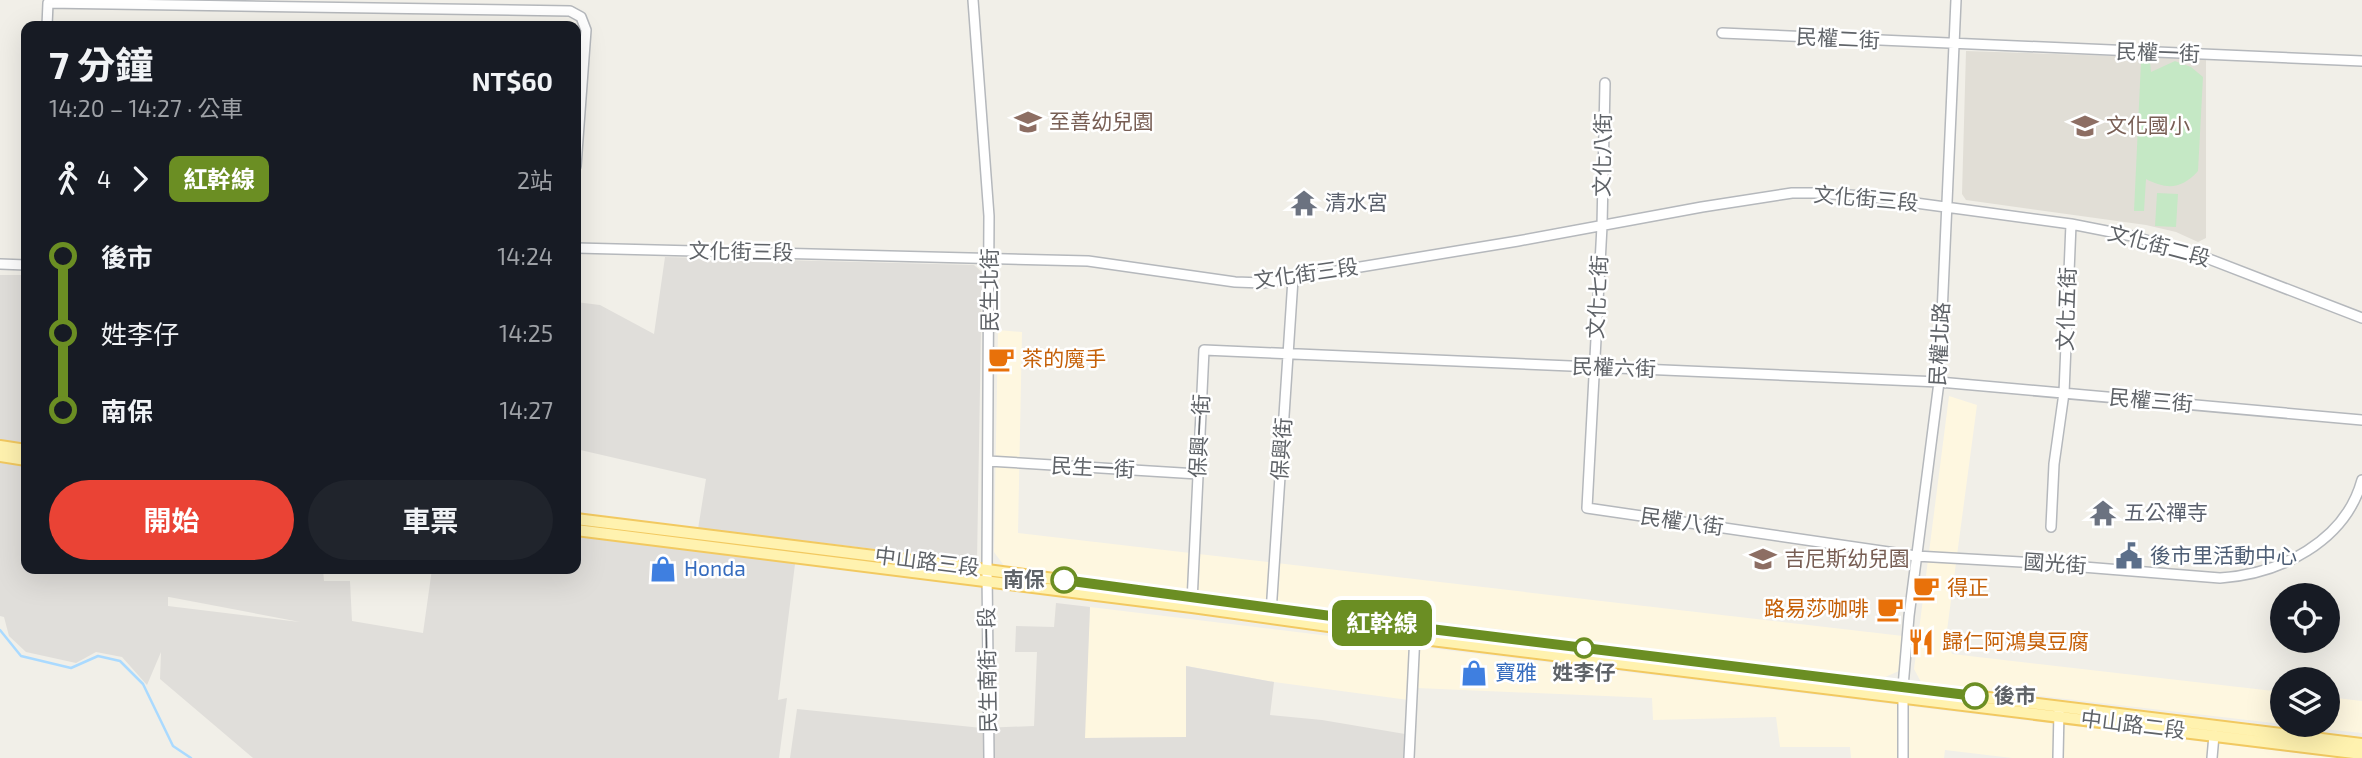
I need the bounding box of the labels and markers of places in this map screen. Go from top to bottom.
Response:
school or university icon: 至善幼兒園 [1013,107,1043,137]
place label: 至善幼兒園 [1049,108,1154,133]
school or university icon: 文化國小 [2070,111,2100,141]
place label: 文化國小 [2106,112,2190,137]
temple icon: 清水宮 [1289,188,1319,218]
place label: 清水宮 [1325,189,1388,214]
cafe icon: 茶的魔手 [986,344,1016,374]
place label: 茶的魔手 [1022,345,1106,370]
temple icon: 五公禪寺 [2088,498,2118,528]
place label: 五公禪寺 [2124,499,2208,524]
public building icon: 後市里活動中心 [2114,541,2144,571]
place label: 後市里活動中心 [2150,542,2297,567]
school or university icon: 吉尼斯幼兒園 [1748,544,1778,574]
place label: 吉尼斯幼兒園 [1784,545,1910,570]
shop icon: Honda [648,554,678,584]
place label: Honda [684,555,746,580]
place label: 南保 [1003,566,1045,591]
marker: 南保 [1051,567,1077,593]
cafe icon: 得正 [1911,573,1941,603]
place label: 得正 [1947,574,1989,599]
cafe icon: 路易莎咖啡 [1875,594,1905,624]
place label: 路易莎咖啡 [1764,595,1869,620]
restaurant icon: 歸仁阿鴻臭豆腐 [1906,627,1936,657]
place label: 歸仁阿鴻臭豆腐 [1942,628,2089,653]
marker: 姓李仔 [1574,638,1594,658]
shop icon: 寶雅 [1459,658,1489,688]
place label: 寶雅 [1495,659,1537,684]
place label: 姓李仔 [1553,659,1616,684]
place label: 後市 [1994,682,2036,707]
marker: 後市 [1962,683,1988,709]

